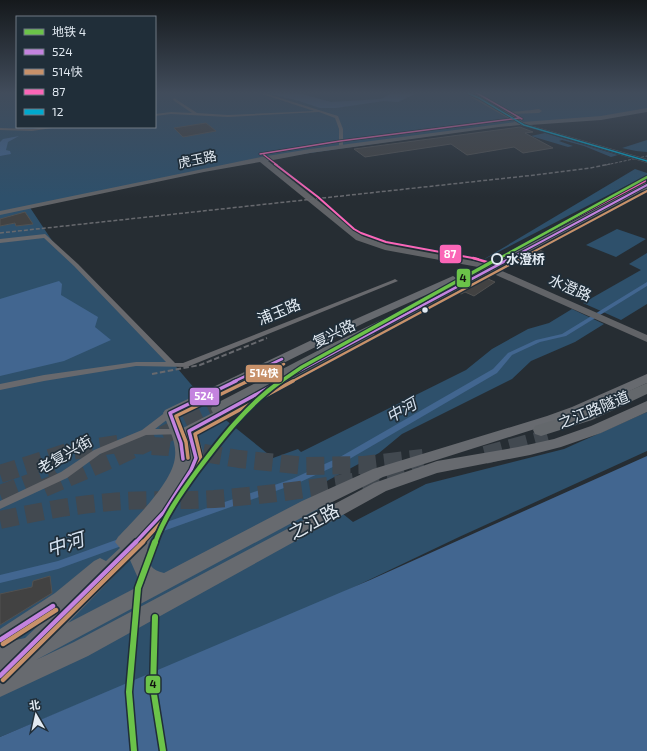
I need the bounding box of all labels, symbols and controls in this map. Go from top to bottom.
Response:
legend [16,16,156,128]
text: 地铁 4 [52,24,86,38]
text: 524 [52,44,73,58]
text: 514快 [52,64,83,78]
text: 87 [52,84,65,98]
text: 12 [52,104,64,118]
street label: 虎玉路 [176,147,218,171]
line badge: 87 [439,244,462,264]
text: 87 [444,247,457,260]
place label: 水澄桥 [506,251,545,267]
marker: 水澄桥 [491,253,503,265]
line badge: 4 [456,268,471,288]
street label: 水澄路 [546,270,595,304]
text: 4 [459,271,467,284]
street label: 浦玉路 [254,294,303,328]
unlabelled marker [420,305,430,315]
street label: 复兴路 [309,315,358,351]
line badge: 514快 [245,364,283,383]
text: 514快 [250,366,278,379]
line badge: 524 [189,387,220,406]
street label: 之江路隧道 [555,387,632,431]
text: 524 [194,389,214,402]
water label: 中河 [382,392,422,426]
street label: 老复兴街 [34,431,95,477]
street label: 之江路 [285,499,343,544]
water label: 中河 [43,525,90,560]
line badge: 4 [145,675,161,694]
text: 4 [149,677,157,690]
north arrow [16,695,56,735]
text: 北 [28,697,41,712]

